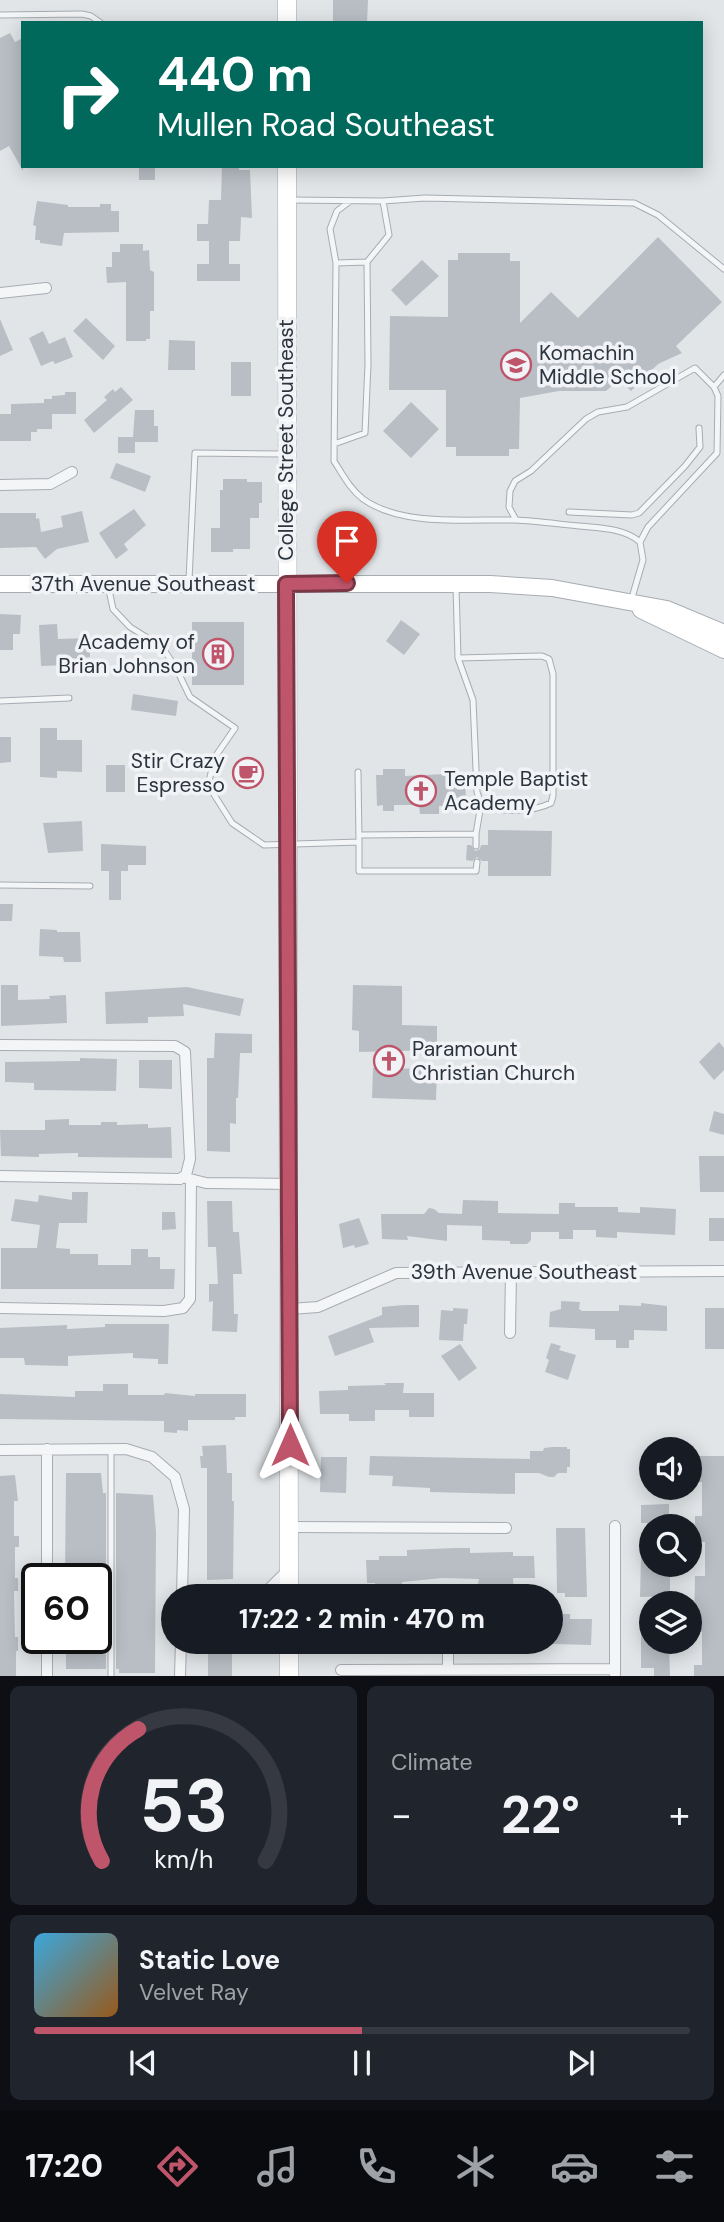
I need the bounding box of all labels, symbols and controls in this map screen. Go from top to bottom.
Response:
text: 440 m [157,42,313,106]
icon: right [42,49,133,140]
text: Mullen Road Southeast [157,104,495,146]
street label: College Street Southeast [272,319,300,561]
place label: Komachin Middle School [539,339,676,391]
school or university icon: Komachin Middle School [499,348,533,382]
pin [317,511,377,583]
icon: arrive [328,522,366,560]
street label: 37th Avenue Southeast [31,570,255,598]
place label: Academy of Brian Johnson [58,628,195,680]
building icon: Academy of Brian Johnson [201,637,235,671]
place label: Stir Crazy Espresso [131,747,225,799]
cafe icon: Stir Crazy Espresso [231,756,265,790]
place label: Temple Baptist Academy [444,765,588,817]
church icon: Temple Baptist Academy [404,774,438,808]
place label: Paramount Christian Church [412,1035,575,1087]
church icon: Paramount Christian Church [372,1044,406,1078]
street label: 39th Avenue Southeast [411,1258,637,1286]
position arrow [253,1408,327,1482]
map controls [639,1437,702,1654]
button: sound [639,1437,702,1500]
button: search [639,1514,702,1577]
speed limit sign: 60 [21,1563,112,1654]
button: layers [639,1591,702,1654]
text: 17:22 · 2 min · 470 m [239,1602,485,1636]
text: Climate [391,1747,473,1777]
text: 53 [139,1760,228,1855]
text: 22° [501,1781,580,1849]
text: − [391,1790,412,1840]
text: + [669,1790,690,1840]
text: km/h [154,1843,213,1876]
text: Static Love [139,1943,280,1977]
text: Velvet Ray [139,1977,249,2007]
icon: previous [124,2044,162,2082]
icon: pause [343,2044,381,2082]
icon: next [562,2044,600,2082]
icon: directions [153,2142,202,2191]
icon: music [253,2142,302,2191]
icon: phone [352,2142,401,2191]
icon: climate [451,2142,500,2191]
icon: car [550,2142,599,2191]
icon: filters [650,2142,699,2191]
text: 17:20 [25,2145,103,2187]

